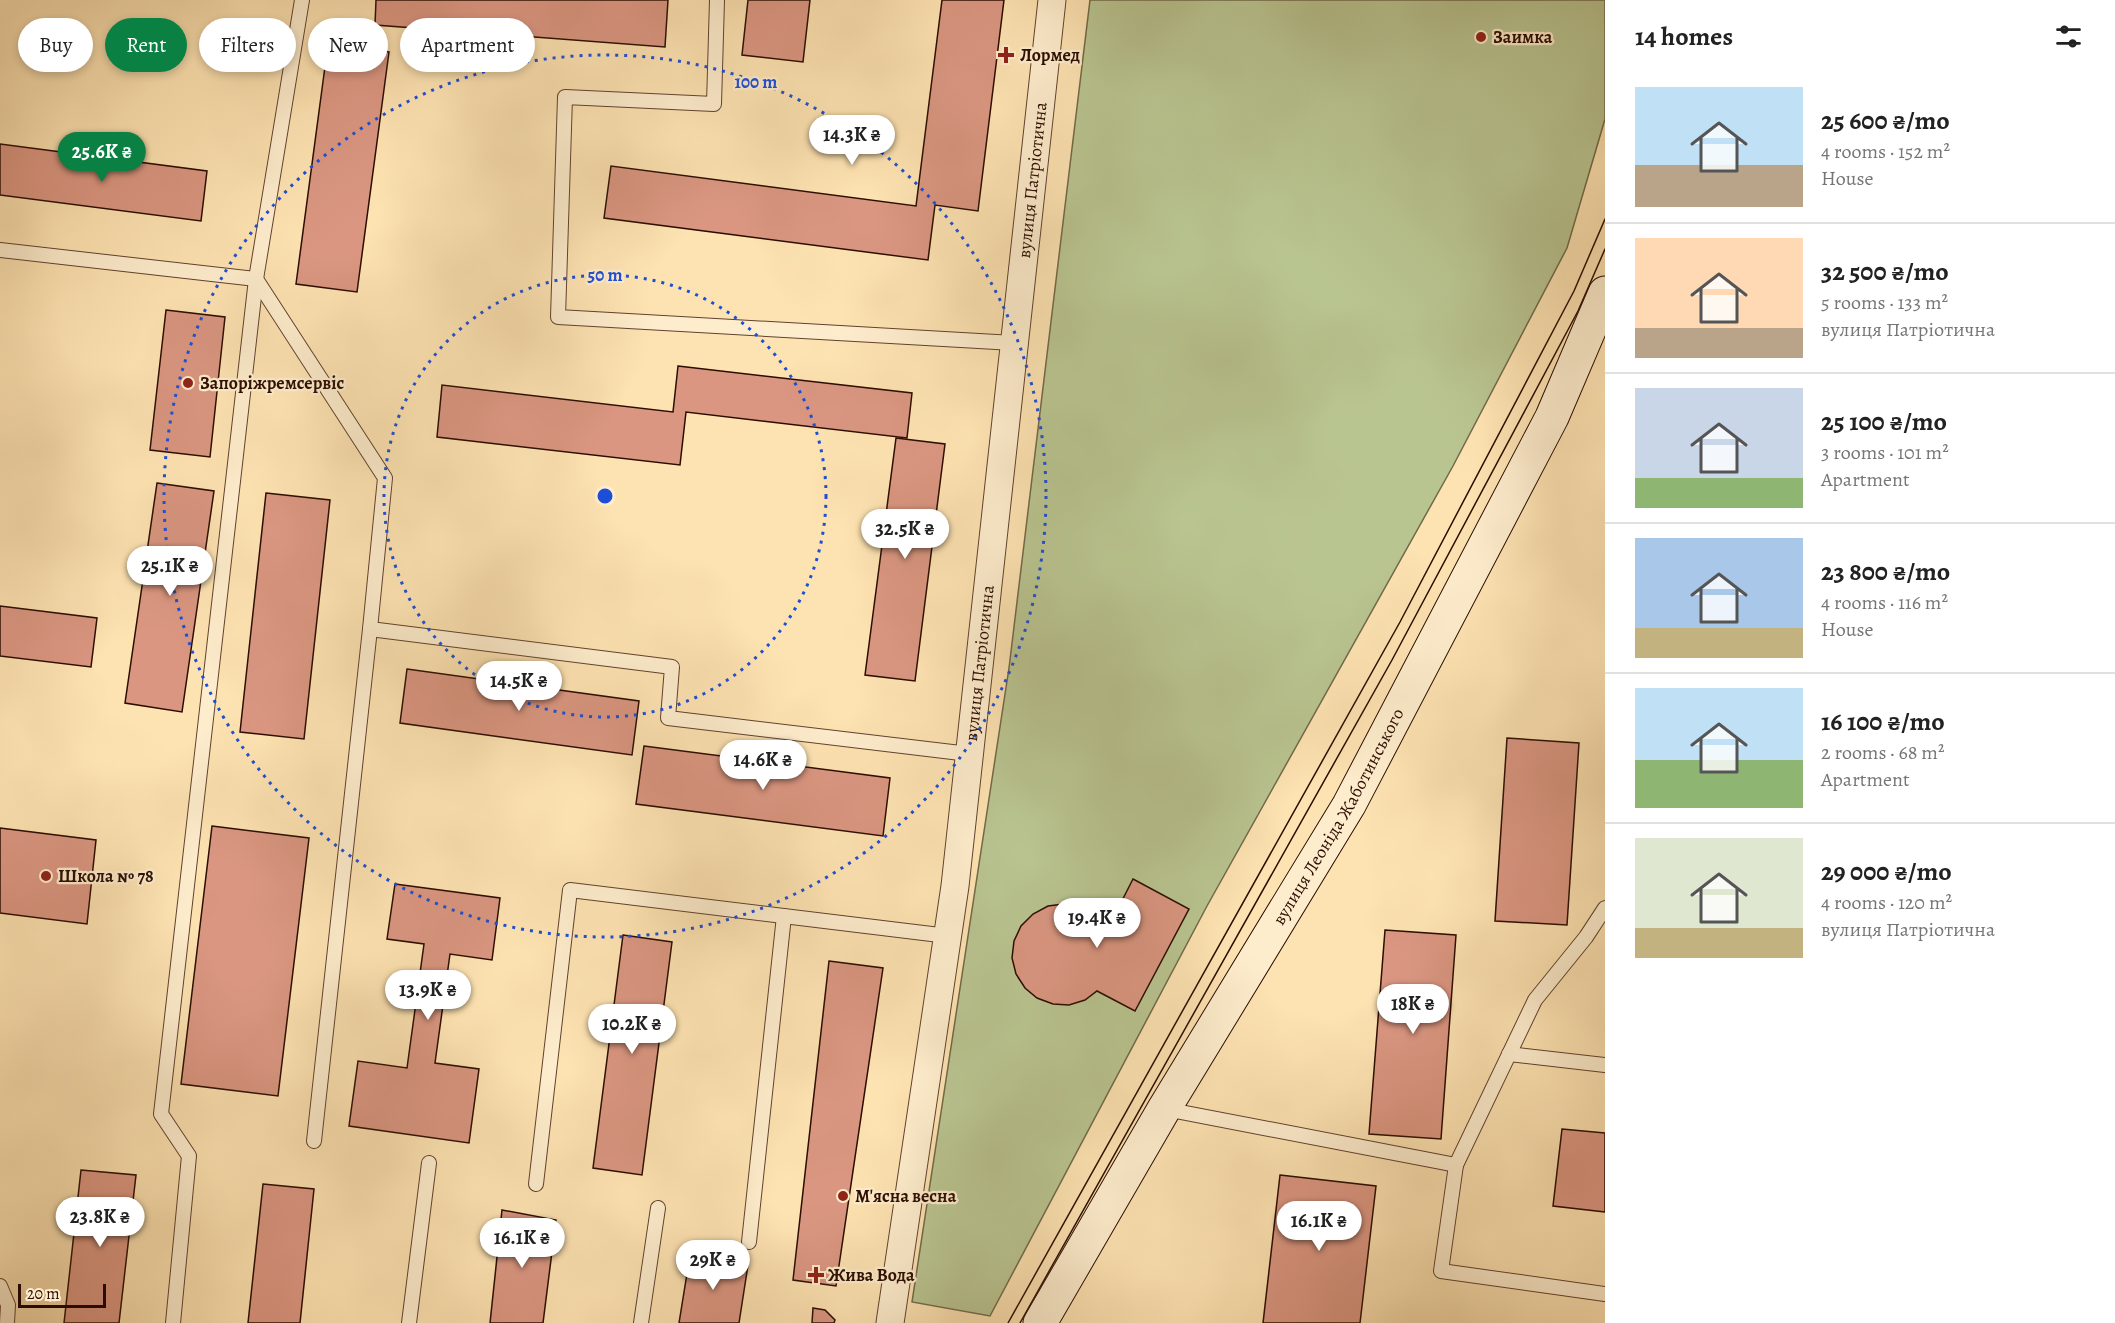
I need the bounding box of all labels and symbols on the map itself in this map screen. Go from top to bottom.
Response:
place label: Заимка [1493,25,1553,49]
marker: Заимка [1474,30,1488,44]
place label: Лормед [1020,43,1080,67]
marker: Лормед [997,46,1015,64]
text: 100 m [735,70,777,94]
street label: вулиця Патріотична [1012,100,1053,259]
pin: 14.3K ₴ [797,115,907,166]
pin: 25.6K ₴ [47,132,157,183]
text: 50 m [588,263,622,287]
place label: Запоріжремсервіс [200,371,344,395]
marker: Запоріжремсервіс [181,376,195,390]
centre of rings [595,486,615,506]
pin: 32.5K ₴ [850,509,960,560]
pin: 25.1K ₴ [115,546,225,597]
street label: вулиця Патріотична [959,583,1000,742]
pin: 14.5K ₴ [464,661,574,712]
street label: вулиця Леоніда Жаботинського [1267,704,1410,929]
pin: 14.6K ₴ [708,740,818,791]
place label: Школа № 78 [58,864,154,888]
marker: Школа № 78 [39,869,53,883]
pin: 19.4K ₴ [1042,898,1152,949]
pin: 13.9K ₴ [373,970,483,1021]
pin: 18K ₴ [1371,984,1455,1035]
pin: 10.2K ₴ [577,1004,687,1055]
place label: М'ясна весна [855,1184,957,1208]
marker: М'ясна весна [836,1189,850,1203]
pin: 23.8K ₴ [45,1197,155,1248]
pin: 16.1K ₴ [1264,1201,1374,1252]
pin: 16.1K ₴ [467,1218,577,1269]
pin: 29K ₴ [671,1240,755,1291]
place label: Жива Вода [828,1263,915,1287]
marker: Жива Вода [809,1268,823,1282]
scale bar [18,1281,106,1308]

